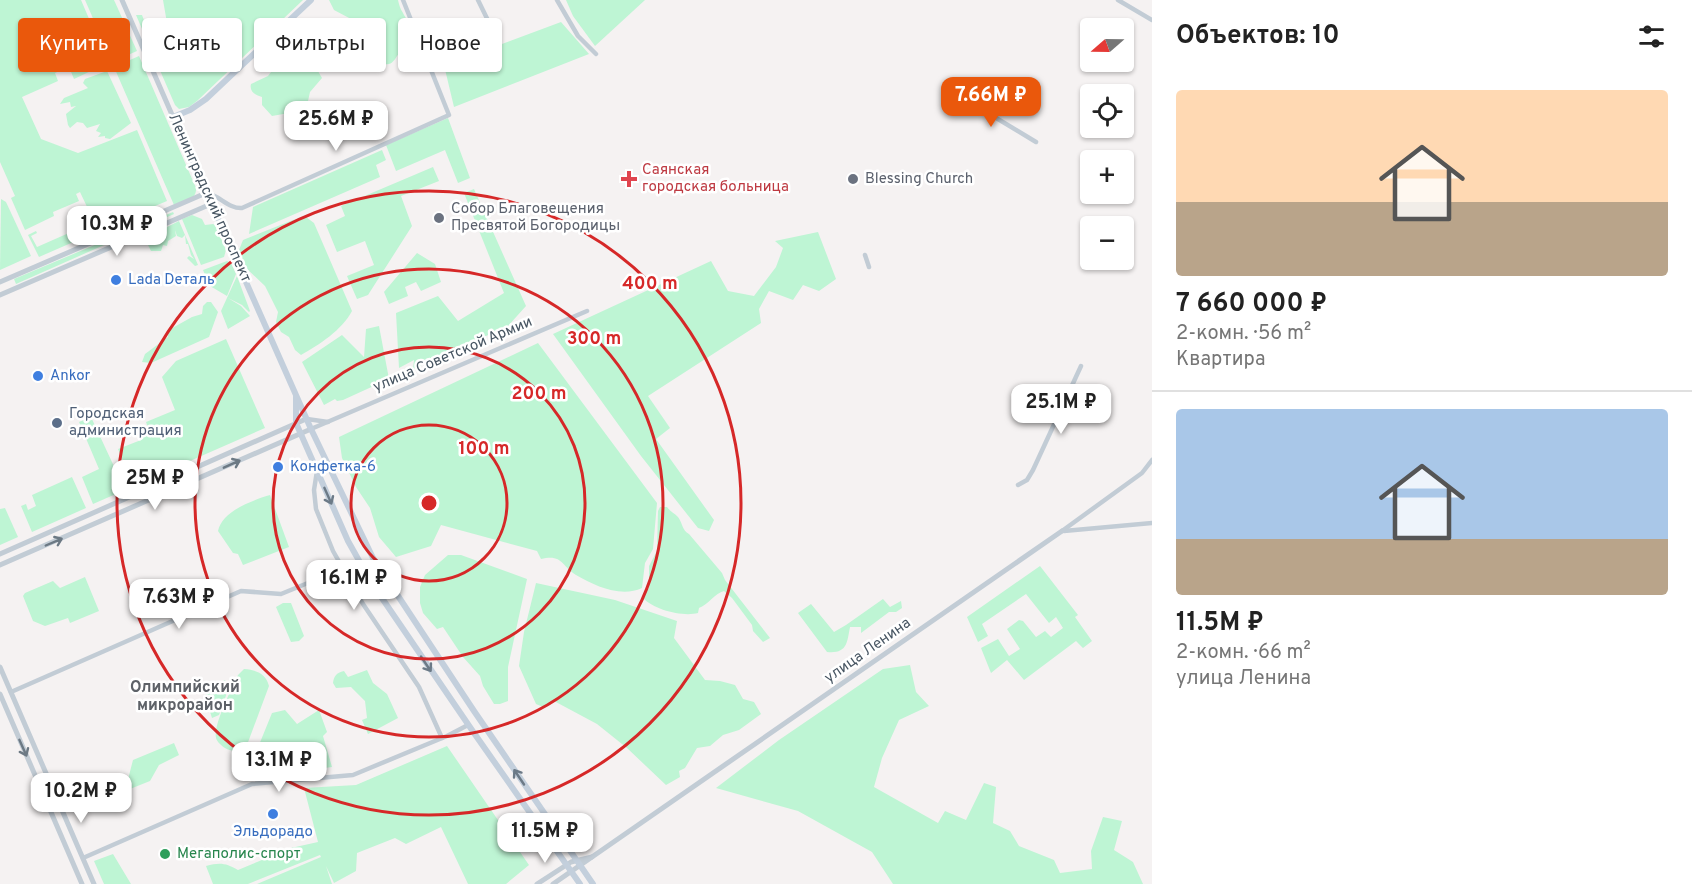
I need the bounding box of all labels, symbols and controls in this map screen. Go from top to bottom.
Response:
chip: Купить [18,18,130,72]
chip: Снять [142,18,242,72]
chip: Фильтры [254,18,386,72]
chip: Новое [398,18,502,72]
north arrow [1080,18,1134,72]
map controls [1080,18,1134,270]
text: Объектов: 10 [1176,20,1340,53]
icon: filters [1635,20,1668,53]
pin: 7.66M ₽ [936,77,1046,128]
text: 7.66M ₽ [955,83,1027,109]
button: locate [1080,84,1134,138]
pin: 25.6M ₽ [281,101,391,152]
text: 25.6M ₽ [298,107,374,133]
street label: Ленинградский проспект [163,111,255,285]
icon: home [1368,129,1476,237]
button: + [1080,150,1134,204]
place label: Саянская городская больница [642,161,789,197]
marker: Саянская городская больница [620,170,638,188]
place label: Blessing Church [865,170,973,189]
marker: Blessing Church [846,172,860,186]
place label: Собор Благовещения Пресвятой Богородицы [451,200,620,236]
pin: 10.3M ₽ [62,206,172,257]
marker: Собор Благовещения Пресвятой Богородицы [432,211,446,225]
text: 10.3M ₽ [81,212,153,238]
button: − [1080,216,1134,270]
place label: Lada Dеталь [128,271,215,290]
marker: Lada Dеталь [109,273,123,287]
text: 400 m [622,273,678,296]
text: 7 660 000 ₽ [1176,288,1327,321]
street label: улица Советской Армии [370,313,536,397]
text: 2-комн. · 56 m² [1176,321,1311,347]
text: 300 m [567,328,621,351]
text: Квартира [1176,347,1265,373]
place label: Ankor [50,367,90,386]
marker: Ankor [31,369,45,383]
text: 200 m [511,383,567,406]
pin: 25.1M ₽ [1006,384,1116,435]
text: 25.1M ₽ [1025,390,1097,416]
place label: Городская администрация [69,405,182,441]
marker: Городская администрация [50,416,64,430]
text: 100 m [458,438,510,461]
icon: home [1368,448,1476,556]
one-way arrow [223,458,241,469]
place label: Конфетка-6 [290,458,376,477]
pin: 25M ₽ [113,460,197,511]
marker: Конфетка-6 [271,460,285,474]
text: 25M ₽ [126,466,184,492]
one-way arrow [323,486,334,505]
centre of rings [419,493,439,513]
one-way arrow [44,536,62,547]
pin: 16.1M ₽ [299,560,409,611]
text: 16.1M ₽ [320,566,388,592]
pin: 7.63M ₽ [124,579,234,630]
text: 7.63M ₽ [143,585,215,611]
text: 11.5M ₽ [1176,607,1264,640]
street label: улица Ленина [821,614,915,688]
text: 2-комн. · 66 m² [1176,640,1311,666]
one-way arrow [420,655,433,672]
text: улица Ленина [1176,666,1311,692]
district label: Олимпийский микрорайон [130,678,240,716]
one-way arrow [18,739,29,757]
pin: 13.1M ₽ [224,742,334,793]
text: 13.1M ₽ [246,748,312,774]
one-way arrow [513,769,525,786]
pin: 10.2M ₽ [26,773,136,824]
text: 10.2M ₽ [45,779,117,805]
marker: Эльдорадо [266,807,280,821]
pin: 11.5M ₽ [490,813,600,864]
text: 11.5M ₽ [511,819,579,845]
place label: Эльдорадо [233,823,313,842]
place label: Мегаполис-спорт [177,845,301,864]
marker: Мегаполис-спорт [158,847,172,861]

